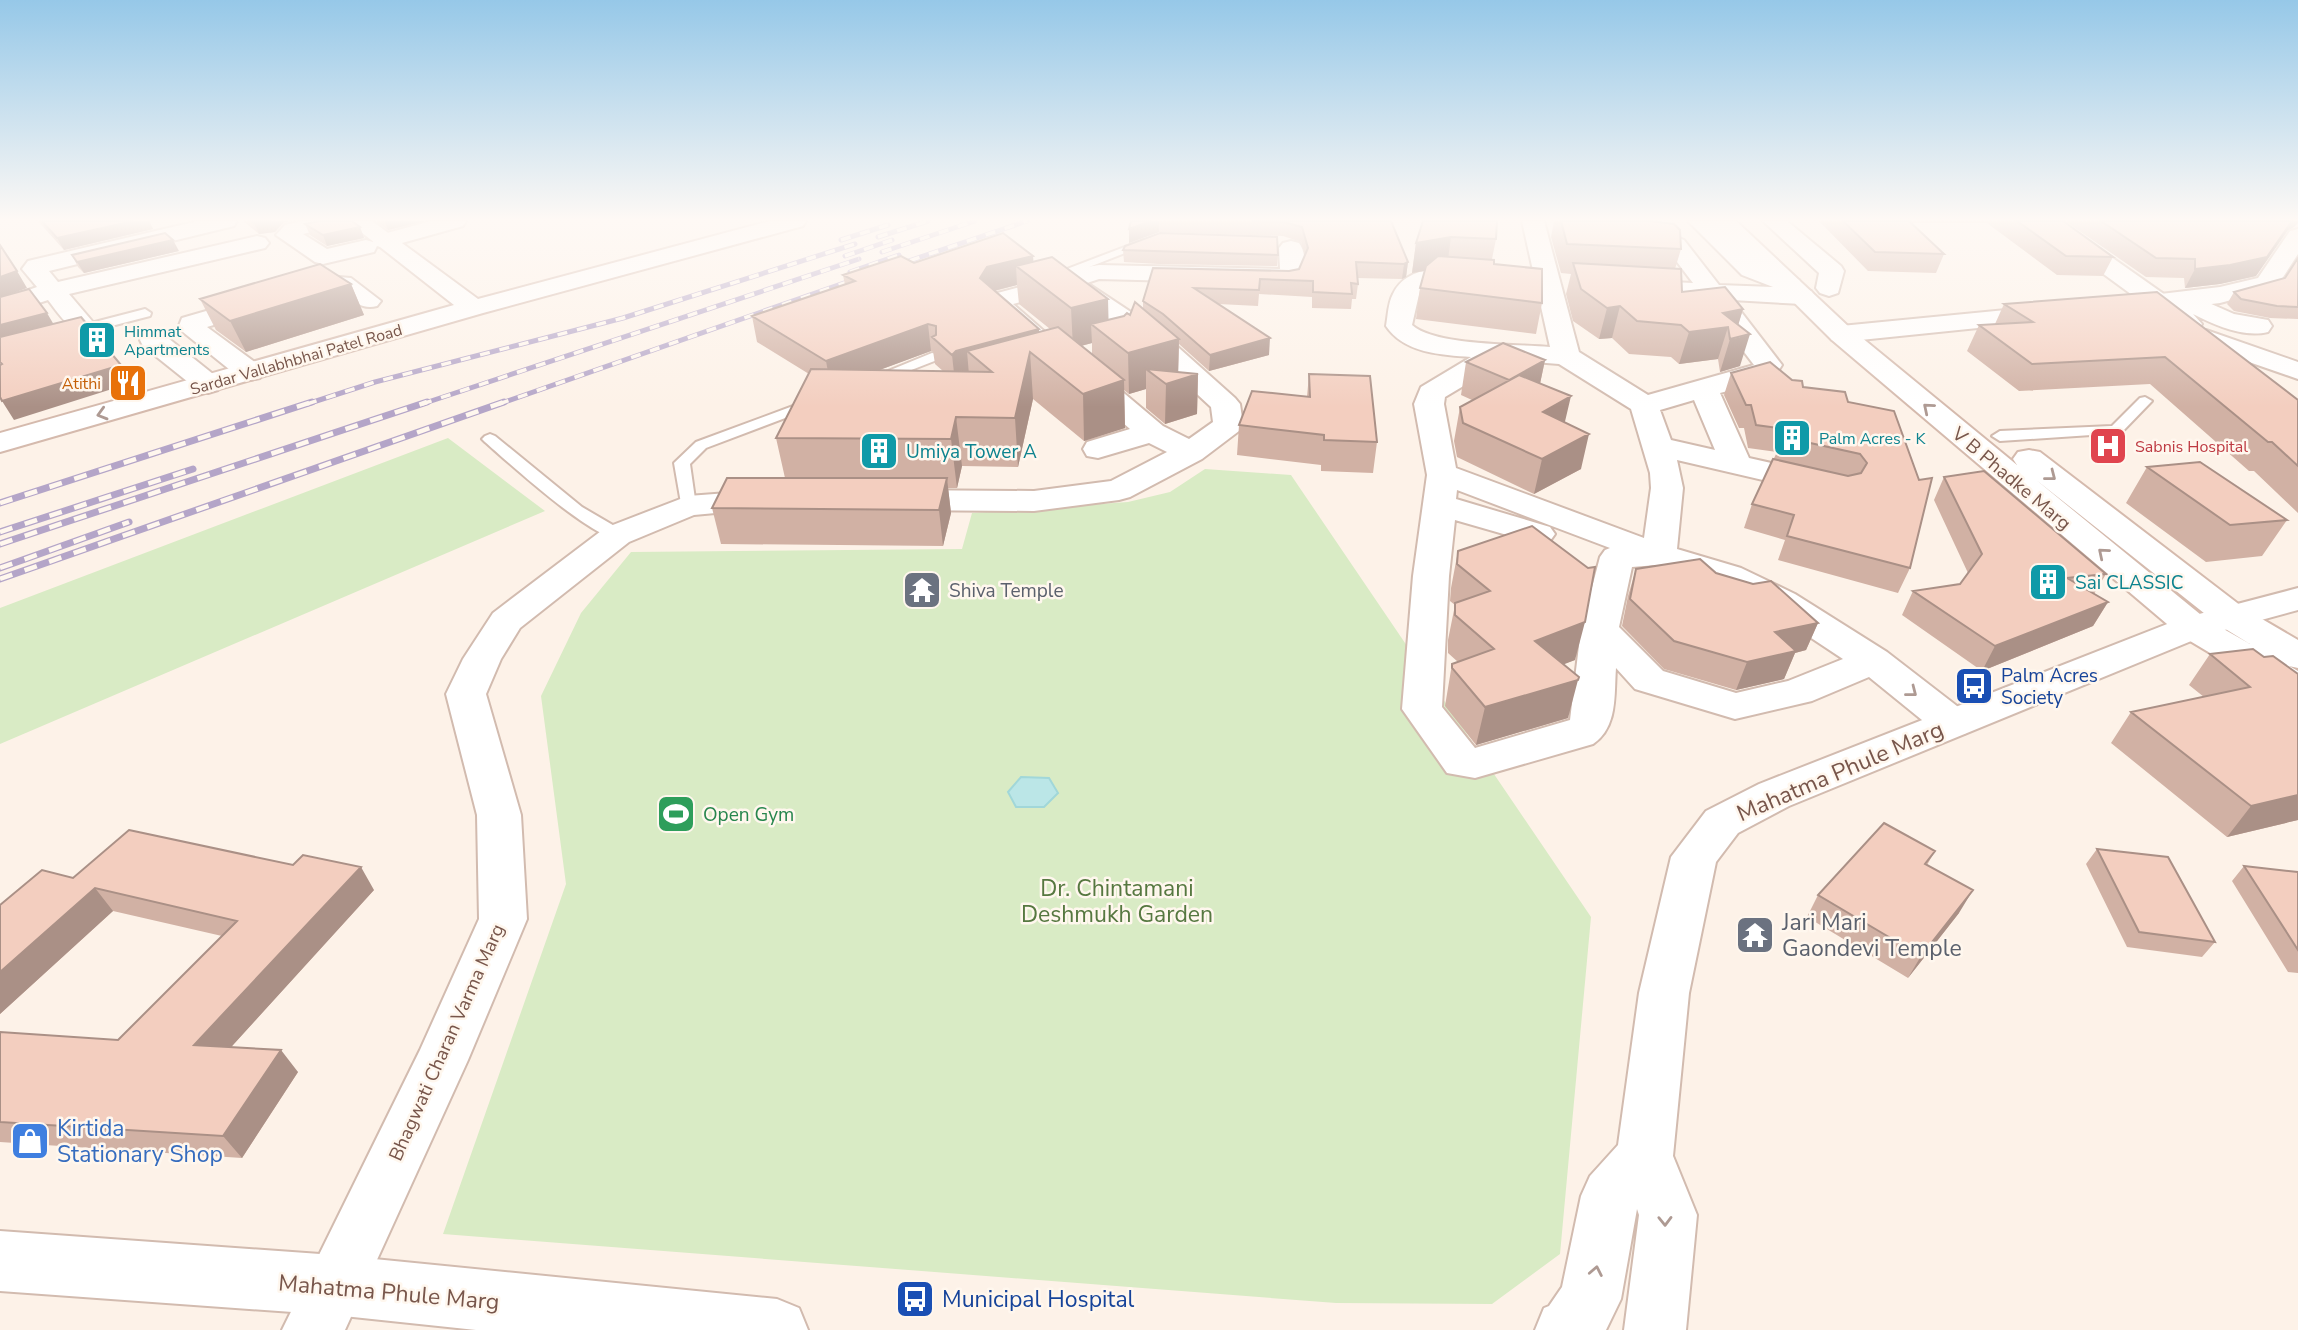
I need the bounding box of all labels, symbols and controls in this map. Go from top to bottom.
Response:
building icon: Himmat Apartments [76,319,118,361]
street label: Sardar Vallabhbhai Patel Road [188,319,405,401]
place label: Himmat Apartments [124,321,210,361]
restaurant icon: Atithi [107,362,149,404]
place label: Atithi [62,373,101,395]
one-way arrow [1923,403,1935,416]
one-way arrow [96,406,108,421]
building icon: Palm Acres - K [1771,417,1813,459]
street label: V B Phadke Marg [1946,421,2076,536]
hospital icon: Sabnis Hospital [2087,425,2129,467]
place label: Palm Acres - K [1819,428,1927,450]
building icon: Umiya Tower A [858,430,900,472]
place label: Sabnis Hospital [2135,436,2248,458]
place label: Umiya Tower A [906,439,1037,465]
one-way arrow [2044,468,2056,481]
one-way arrow [2098,549,2111,561]
building icon: Sai CLASSIC [2027,561,2069,603]
temple icon: Shiva Temple [901,569,943,611]
place label: Sai CLASSIC [2075,570,2184,596]
place label: Shiva Temple [949,578,1064,604]
place label: Palm Acres Society [2001,663,2098,711]
bus stop icon: Palm Acres Society [1953,665,1995,707]
one-way arrow [1905,684,1917,697]
street label: Mahatma Phule Marg [1732,714,1948,829]
sports icon: Open Gym [655,793,697,835]
place label: Open Gym [703,802,794,828]
park label: Dr. Chintamani Deshmukh Garden [1021,873,1213,930]
place label: Jari Mari Gaondevi Temple [1781,907,1962,964]
temple icon: Jari Mari Gaondevi Temple [1734,914,1776,956]
street label: Bhagwati Charan Varma Marg [383,920,511,1165]
place label: Kirtida Stationary Shop [57,1113,223,1170]
shop icon: Kirtida Stationary Shop [9,1120,51,1162]
one-way arrow [1658,1216,1673,1227]
one-way arrow [1587,1265,1602,1277]
street label: Mahatma Phule Marg [277,1267,501,1318]
bus stop icon: Municipal Hospital [894,1278,936,1320]
place label: Municipal Hospital [942,1284,1135,1315]

